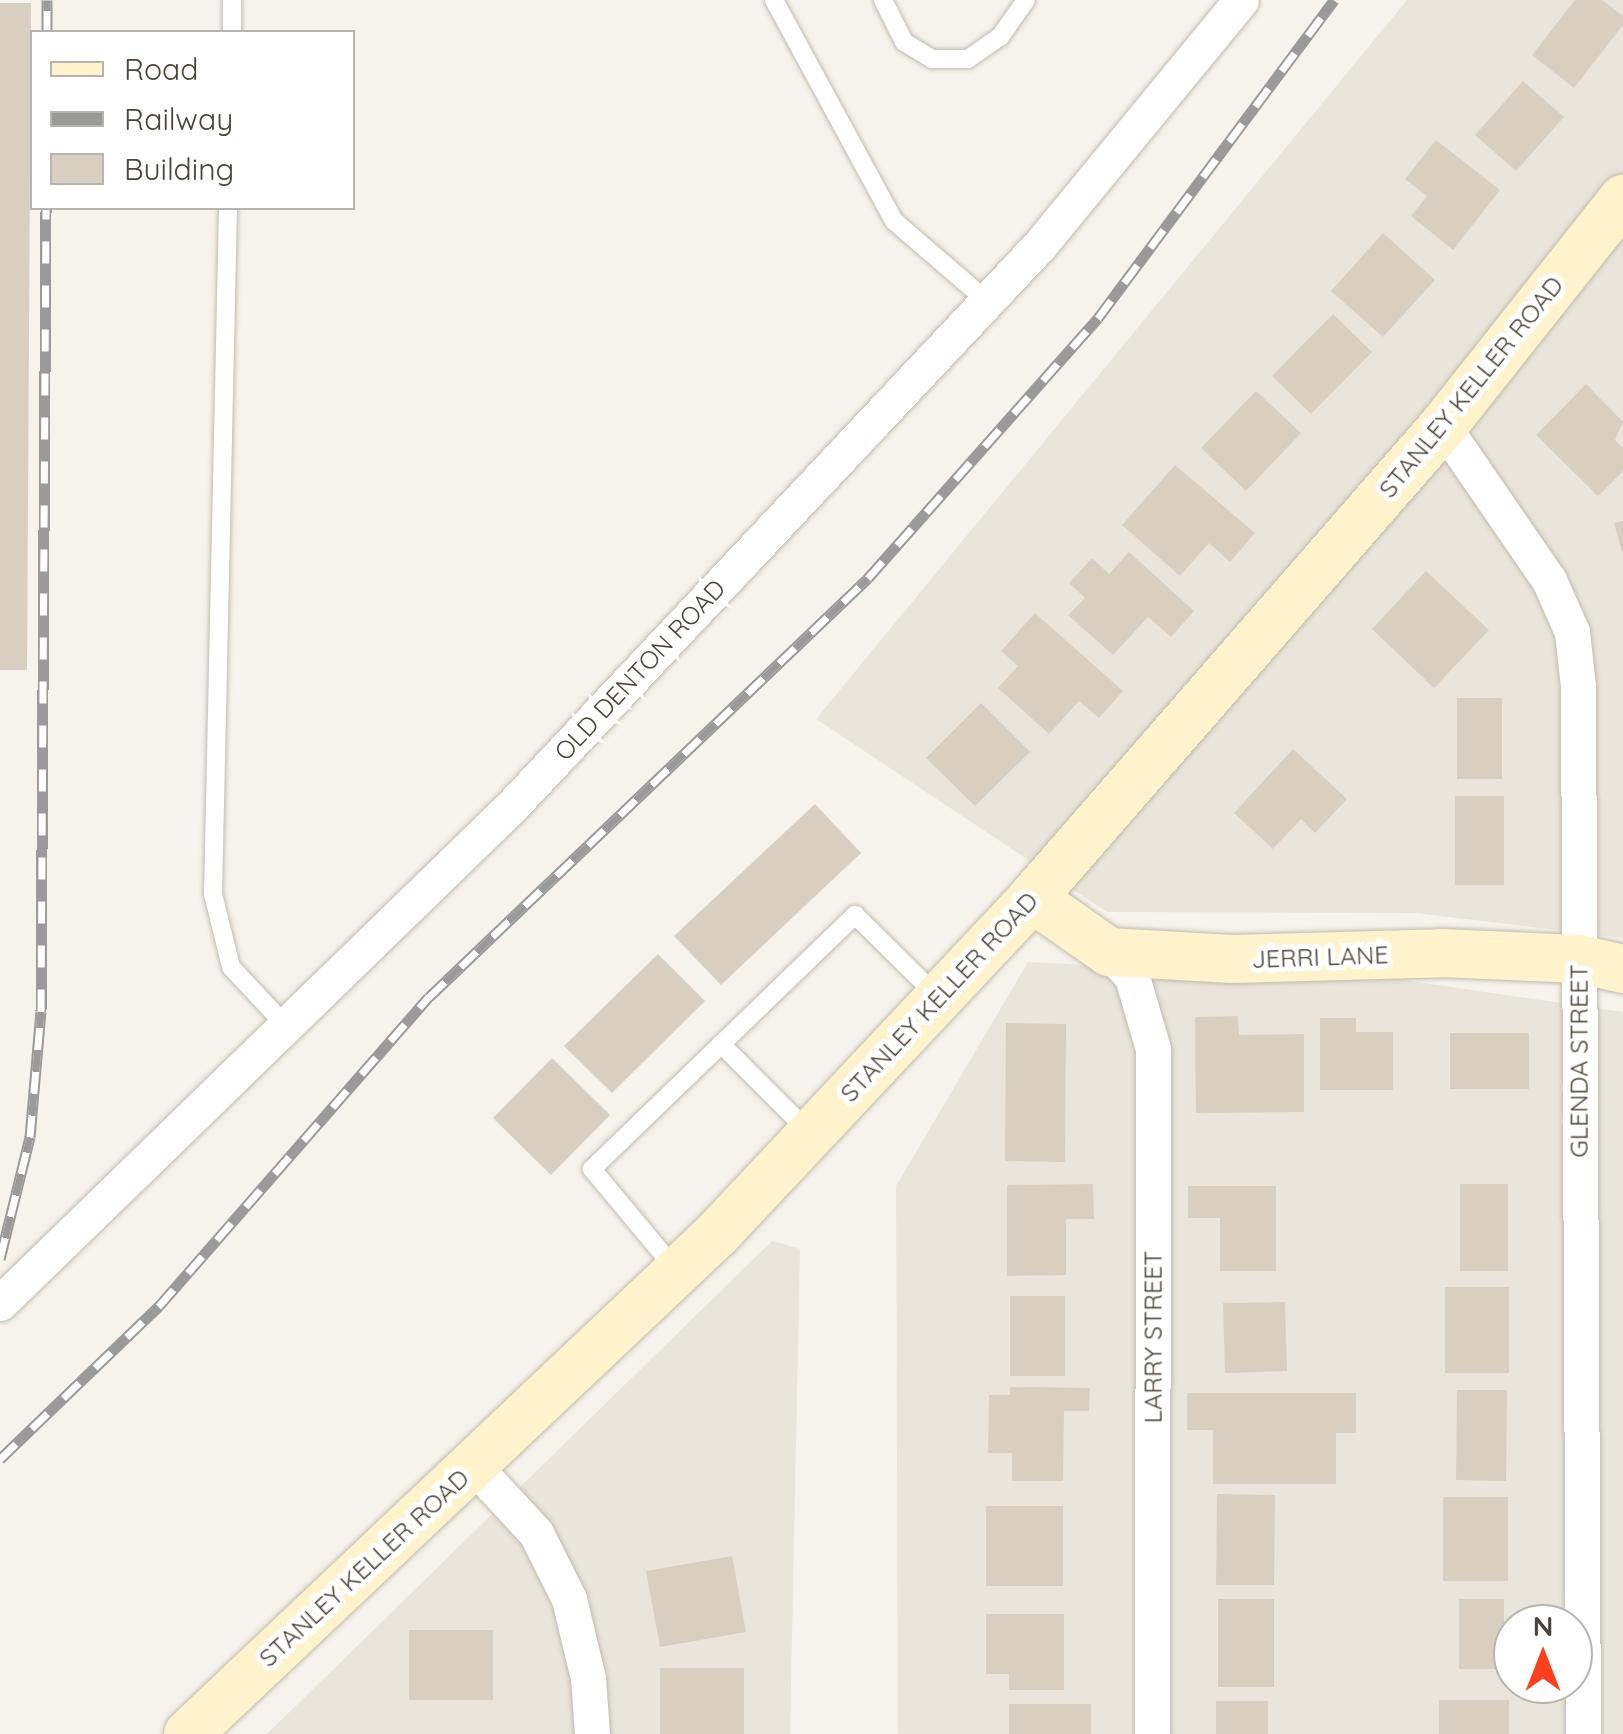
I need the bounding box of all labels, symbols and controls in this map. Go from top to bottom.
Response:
legend [30,30,355,210]
text: Road [124,50,198,88]
text: Railway [124,100,233,138]
text: Building [124,150,234,188]
street label: STANLEY KELLER ROAD [1373,270,1569,504]
street label: OLD DENTON ROAD [549,573,731,767]
street label: STANLEY KELLER ROAD [834,886,1044,1108]
street label: JERRI LANE [1251,940,1389,974]
street label: GLENDA STREET [1564,964,1594,1158]
street label: LARRY STREET [1138,1251,1168,1423]
street label: STANLEY KELLER ROAD [253,1463,475,1673]
north arrow [1493,1604,1593,1704]
text: N [1533,1608,1553,1643]

